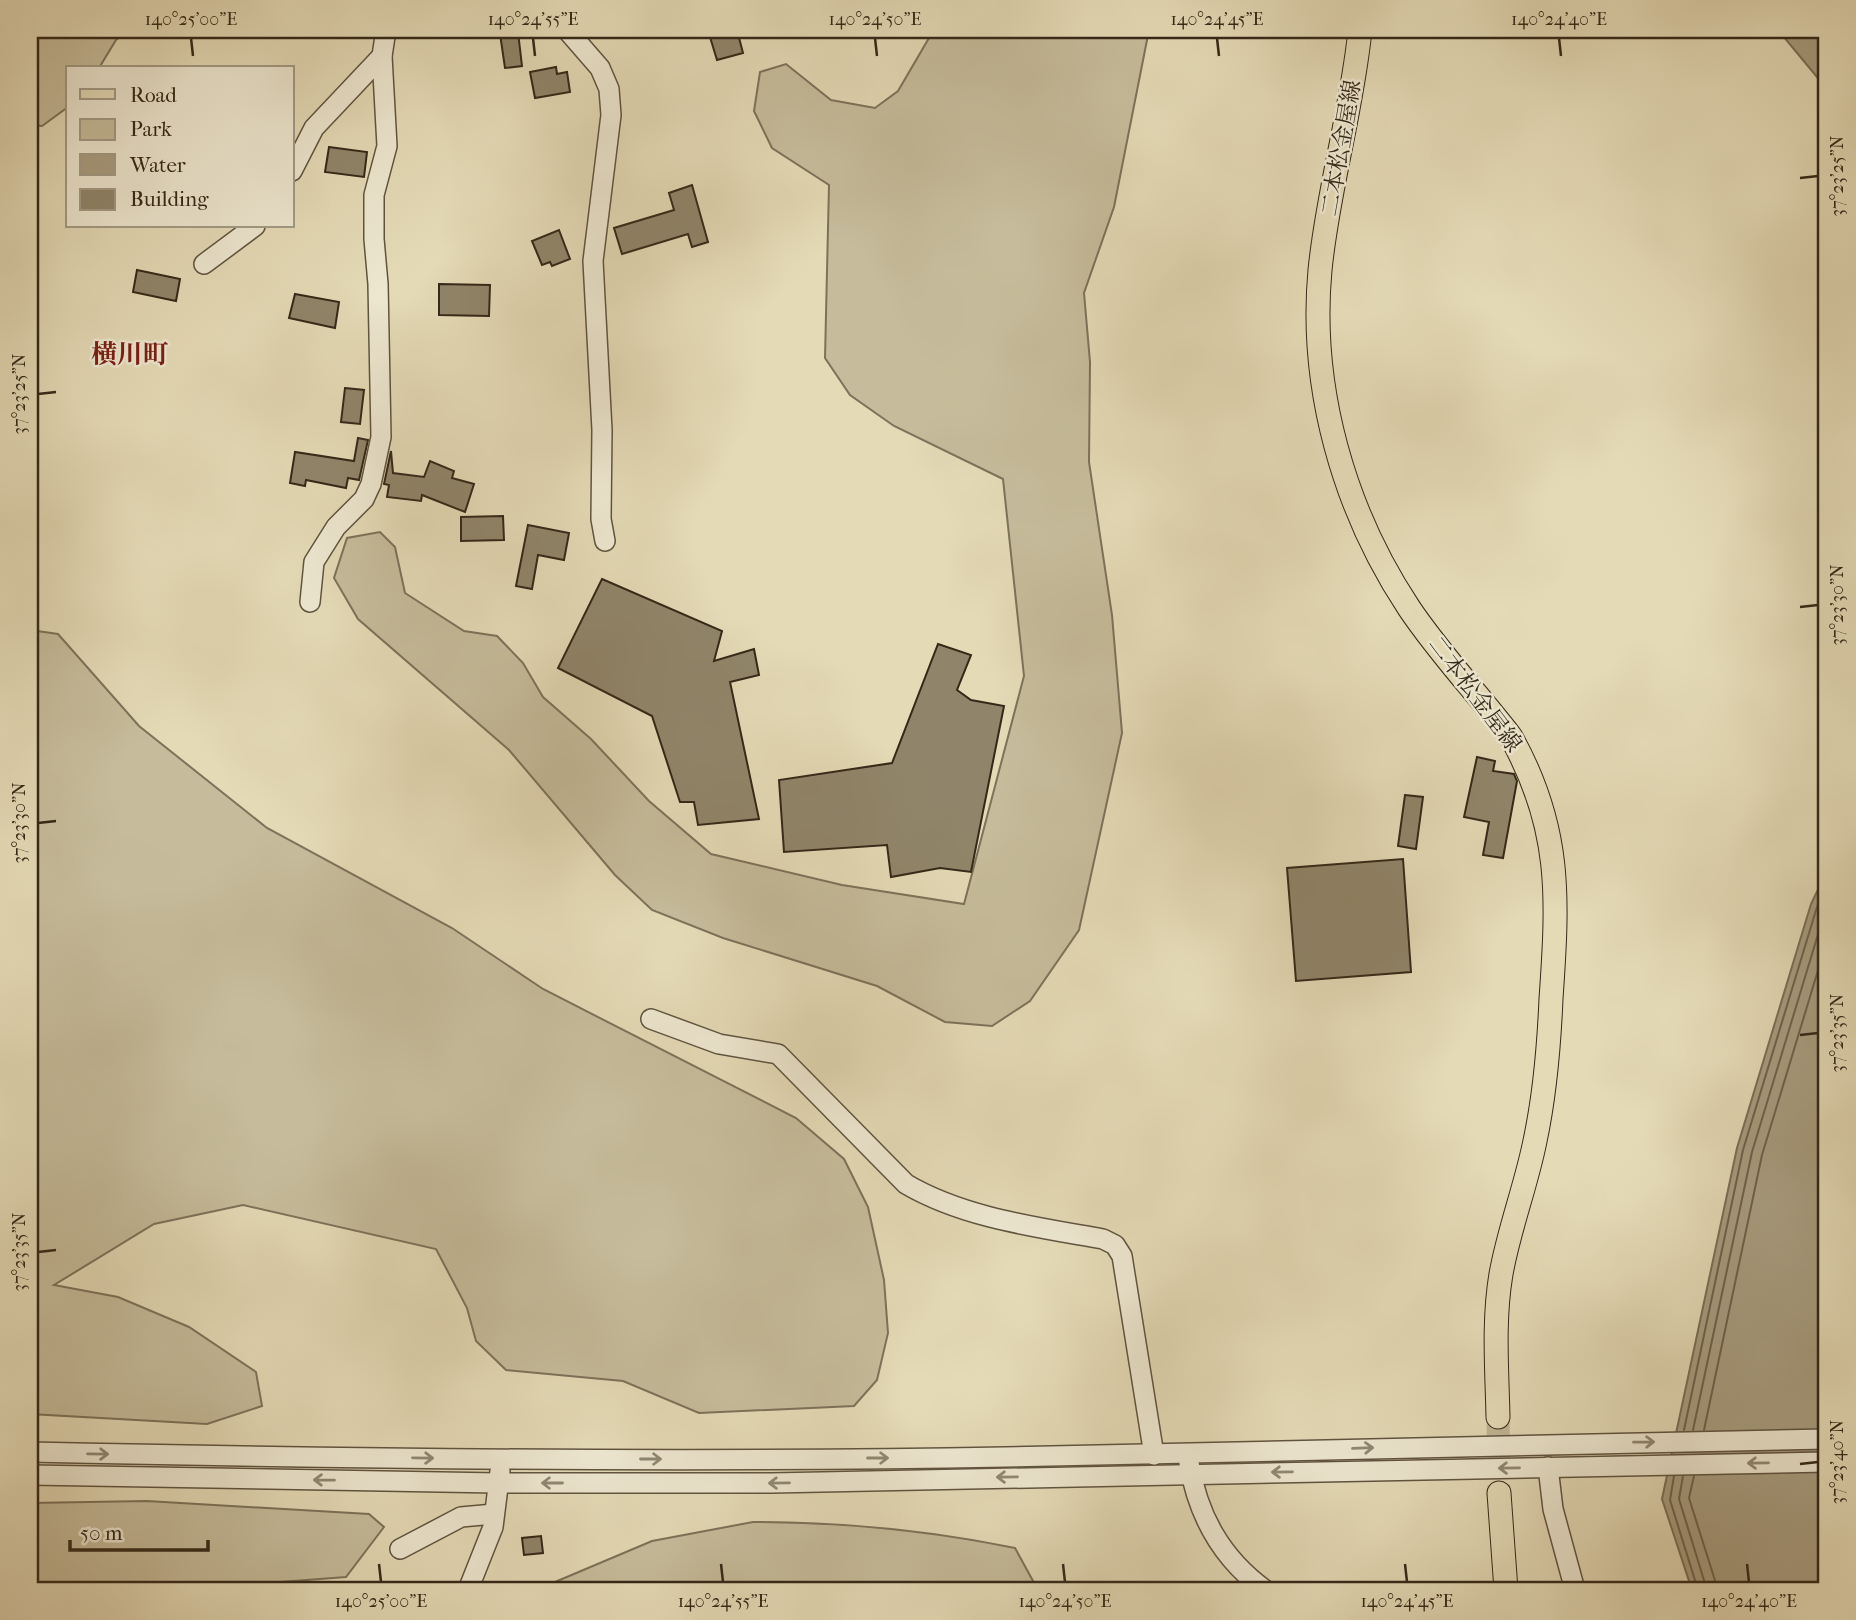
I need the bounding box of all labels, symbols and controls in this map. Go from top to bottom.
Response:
text: 140°25'00"E [145,9,237,30]
text: 140°24'55"E [488,9,578,30]
text: 140°24'50"E [829,9,921,30]
text: 140°24'45"E [1170,9,1264,30]
text: 140°24'40"E [1511,9,1607,30]
legend [66,66,294,228]
street label: 二本松金屋線 [1316,78,1366,218]
text: Road [130,83,177,107]
text: Park [130,117,172,141]
text: 37°23'25"N [1827,135,1848,216]
text: Water [129,153,186,177]
text: Building [130,187,209,211]
district label: 横川町 [91,339,169,370]
text: 37°23'25"N [9,353,30,434]
text: 37°23'30"N [1827,564,1848,646]
street label: 二本松金屋線 [1423,631,1527,757]
text: 37°23'30"N [9,782,30,864]
text: 37°23'35"N [1827,993,1848,1072]
text: 37°23'35"N [9,1212,30,1291]
text: 37°23'40"N [1827,1419,1848,1504]
one-way arrow [1632,1435,1655,1449]
one-way arrow [1352,1441,1375,1454]
one-way arrow [86,1447,109,1460]
one-way arrow [412,1451,435,1465]
one-way arrow [639,1452,662,1466]
one-way arrow [867,1452,890,1465]
one-way arrow [1747,1456,1770,1470]
one-way arrow [1498,1461,1521,1475]
one-way arrow [1270,1465,1293,1479]
one-way arrow [996,1470,1019,1483]
one-way arrow [313,1474,336,1487]
one-way arrow [541,1476,564,1490]
one-way arrow [768,1476,791,1489]
scale bar [70,1508,208,1552]
text: 50 m [80,1521,123,1545]
text: 140°25'00"E [335,1591,427,1612]
text: 140°24'55"E [678,1591,768,1612]
text: 140°24'50"E [1019,1591,1111,1612]
text: 140°24'45"E [1360,1591,1454,1612]
text: 140°24'40"E [1701,1591,1797,1612]

